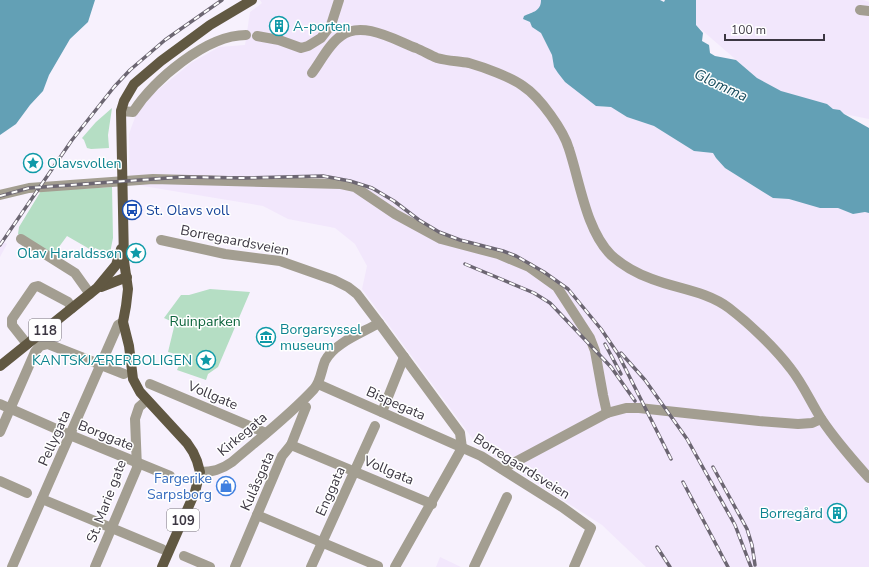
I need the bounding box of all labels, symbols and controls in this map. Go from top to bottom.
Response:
building icon: A-porten [268,15,290,37]
scale bar [725,16,824,42]
place label: A-porten [293,17,350,36]
text: 100 m [731,22,766,38]
water label: Glomma [691,64,751,106]
place icon: Olavsvollen [22,152,44,174]
place label: Olavsvollen [47,154,121,173]
bus stop icon: St. Olavs voll [121,199,143,221]
place label: St. Olavs voll [146,201,230,220]
street label: Borregaardsveien [179,221,291,260]
place icon: Olav Haraldssøn [125,242,147,264]
place label: Olav Haraldssøn [17,244,122,263]
park label: Ruinparken [169,312,241,331]
road number: 118 [29,319,61,341]
place label: Borgarsyssel museum [280,320,362,355]
museum icon: Borgarsyssel museum [255,326,277,348]
place icon: KANTSKJÆRERBOLIGEN [195,349,217,371]
place label: KANTSKJÆRERBOLIGEN [32,351,192,370]
street label: Vollgate [184,376,241,415]
street label: Bispegata [363,382,428,425]
street label: Pellygata [34,407,75,469]
street label: Kirkegata [214,408,271,461]
street label: Borggate [75,416,136,455]
street label: Borregaardsveien [470,429,574,504]
street label: Kulåsgata [236,449,279,514]
street label: Vollgata [360,451,417,490]
street label: St. Marie gate [82,457,131,545]
street label: Enggata [311,463,350,519]
place label: Fargerike Sarpsborg [147,469,212,504]
shop icon: Fargerike Sarpsborg [215,475,237,497]
building icon: Borregård [826,502,848,524]
place label: Borregård [760,504,823,523]
road number: 109 [167,509,199,531]

